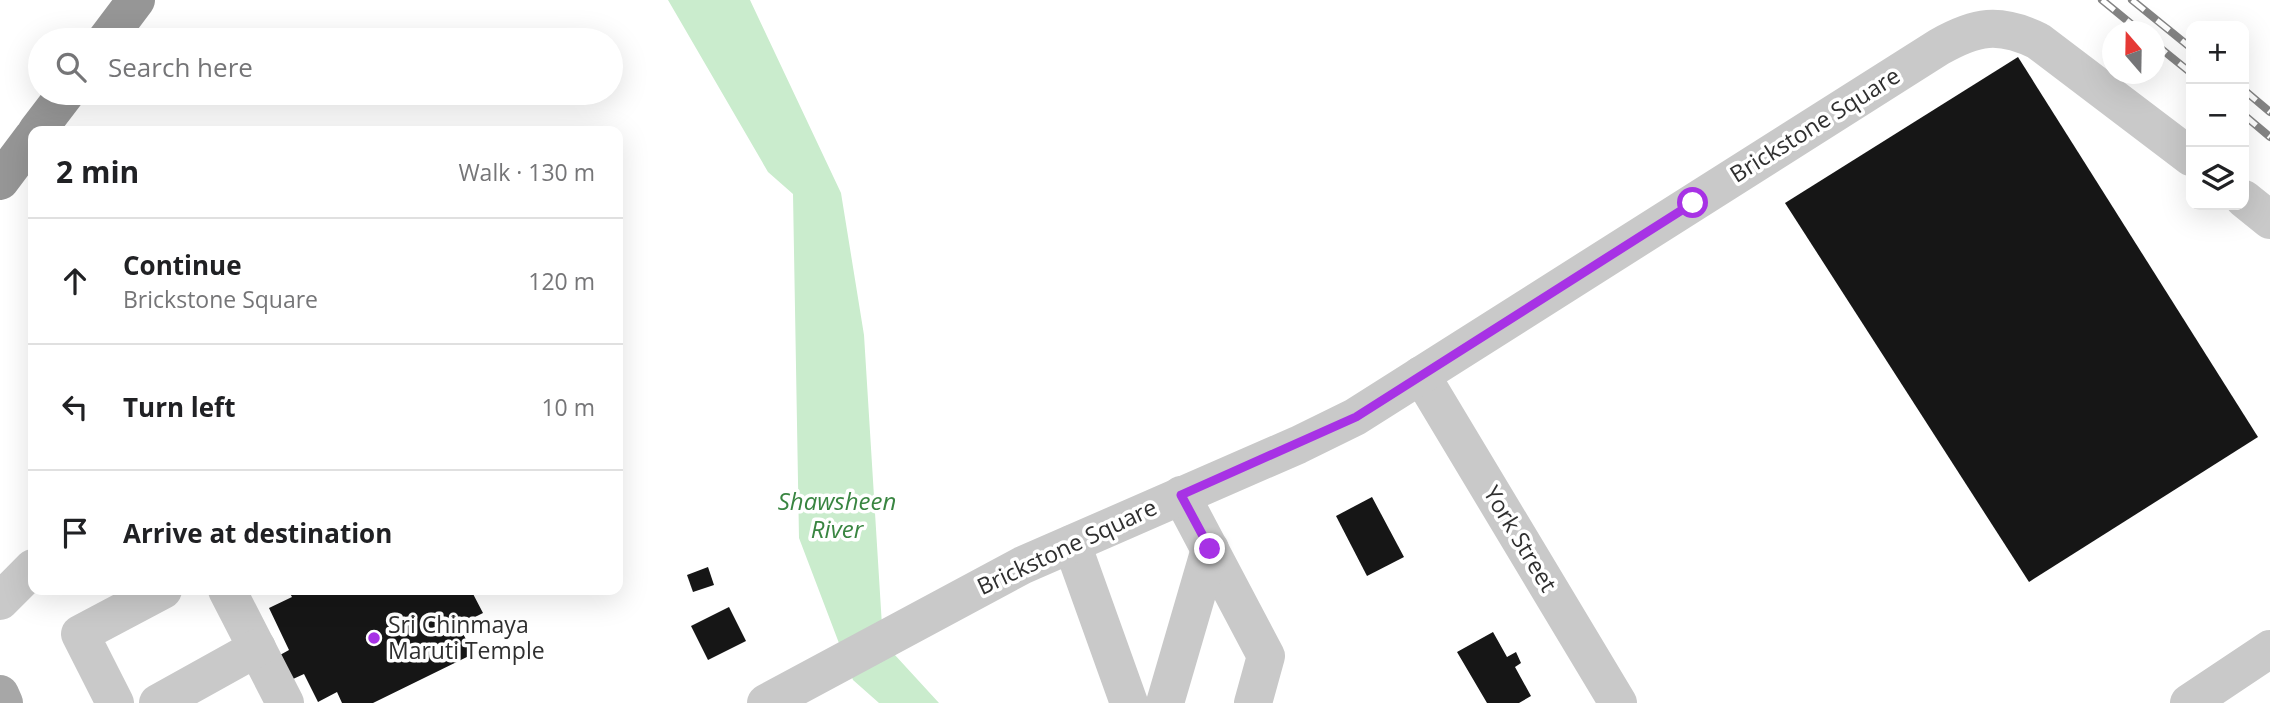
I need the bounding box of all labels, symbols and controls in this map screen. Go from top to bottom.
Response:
north arrow [2102,21,2165,84]
map controls [2186,21,2249,210]
button: + [2186,21,2249,84]
search box [28,28,623,105]
icon: search [52,48,90,86]
text: Search here [108,49,253,85]
street label: Brickstone Square [1723,59,1906,189]
button: − [2186,84,2249,147]
button: layers [2186,147,2249,210]
text: 2 min [56,151,139,192]
text: Walk · 130 m [458,156,595,188]
route start [1677,187,1708,218]
text: Continue [123,247,242,283]
icon: ahead [56,262,94,300]
text: 120 m [528,265,595,297]
text: Brickstone Square [123,283,318,315]
icon: left [56,388,94,426]
text: Turn left [123,389,235,425]
text: 10 m [541,391,595,423]
street label: York Street [1477,479,1565,597]
water label: Shawsheen River [778,484,896,545]
street label: Brickstone Square [971,490,1162,602]
icon: arrive [56,514,94,552]
text: Arrive at destination [123,515,392,551]
route end [1194,533,1225,564]
place label: Sri Chinmaya Maruti Temple [388,608,545,666]
marker: Sri Chinmaya Maruti Temple [366,630,382,646]

